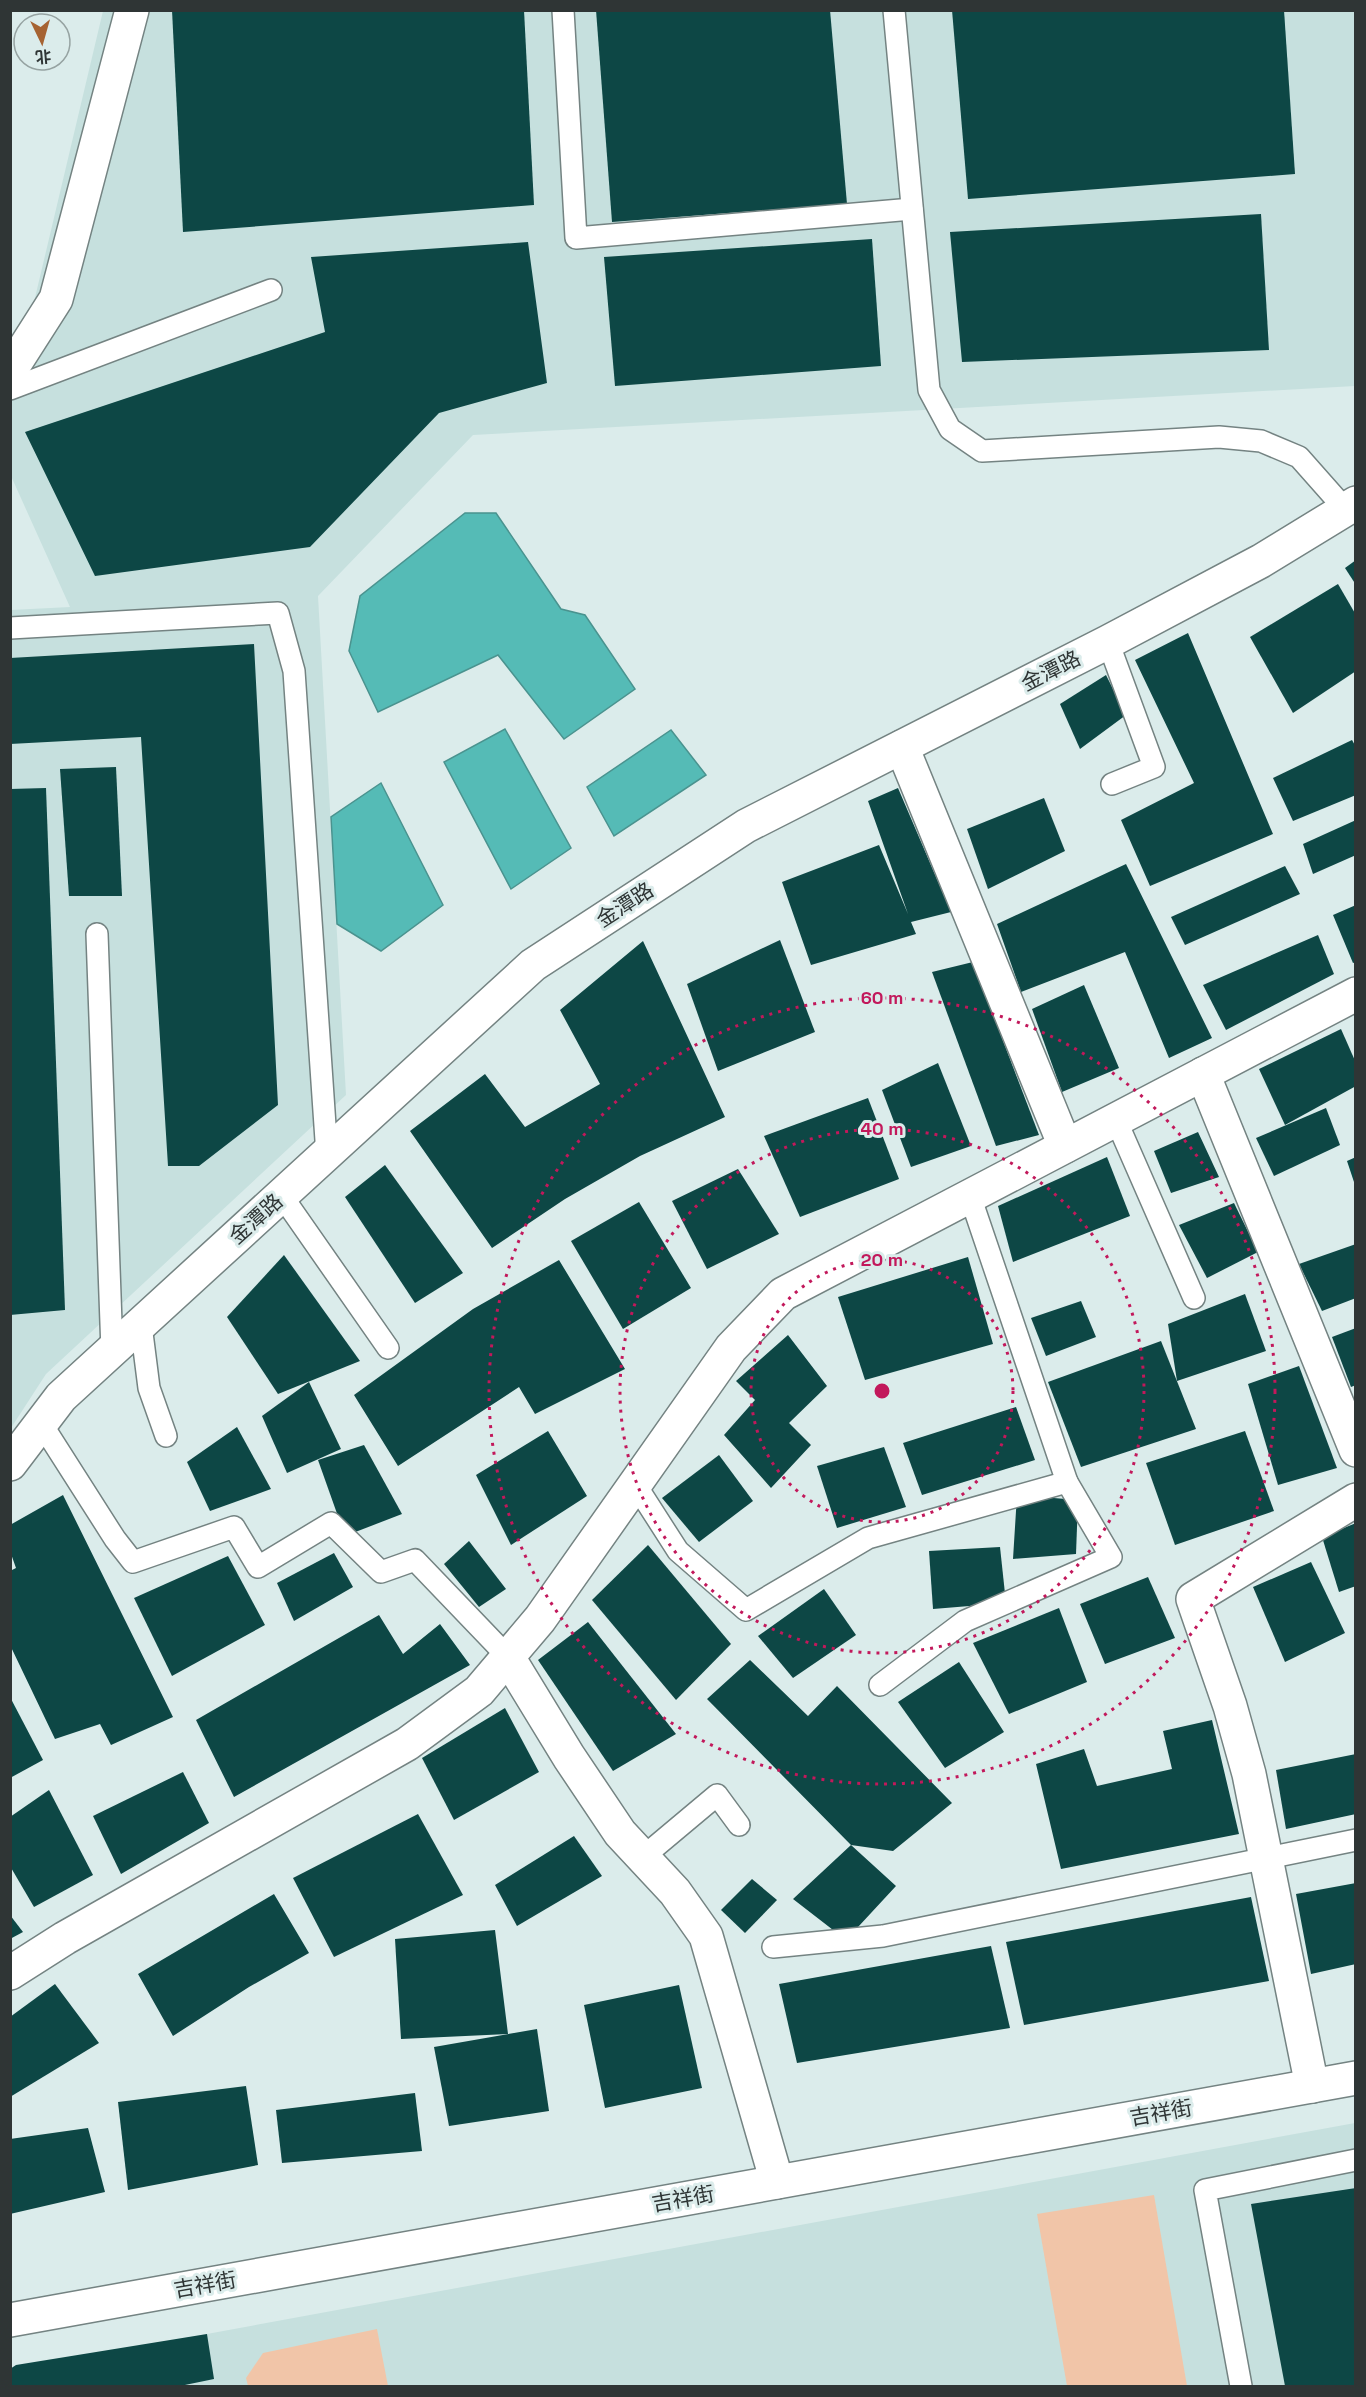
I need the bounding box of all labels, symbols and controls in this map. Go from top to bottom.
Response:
north arrow [12,12,72,72]
text: 北 [34,45,52,68]
street label: 金潭路 [1017,644,1085,697]
street label: 金潭路 [591,876,658,933]
text: 60 m [861,986,903,1009]
text: 40 m [860,1117,904,1140]
street label: 金潭路 [223,1188,288,1250]
text: 20 m [861,1248,903,1271]
centre of rings [872,1381,892,1401]
street label: 吉祥街 [1128,2094,1194,2131]
street label: 吉祥街 [650,2180,716,2217]
street label: 吉祥街 [172,2266,238,2303]

